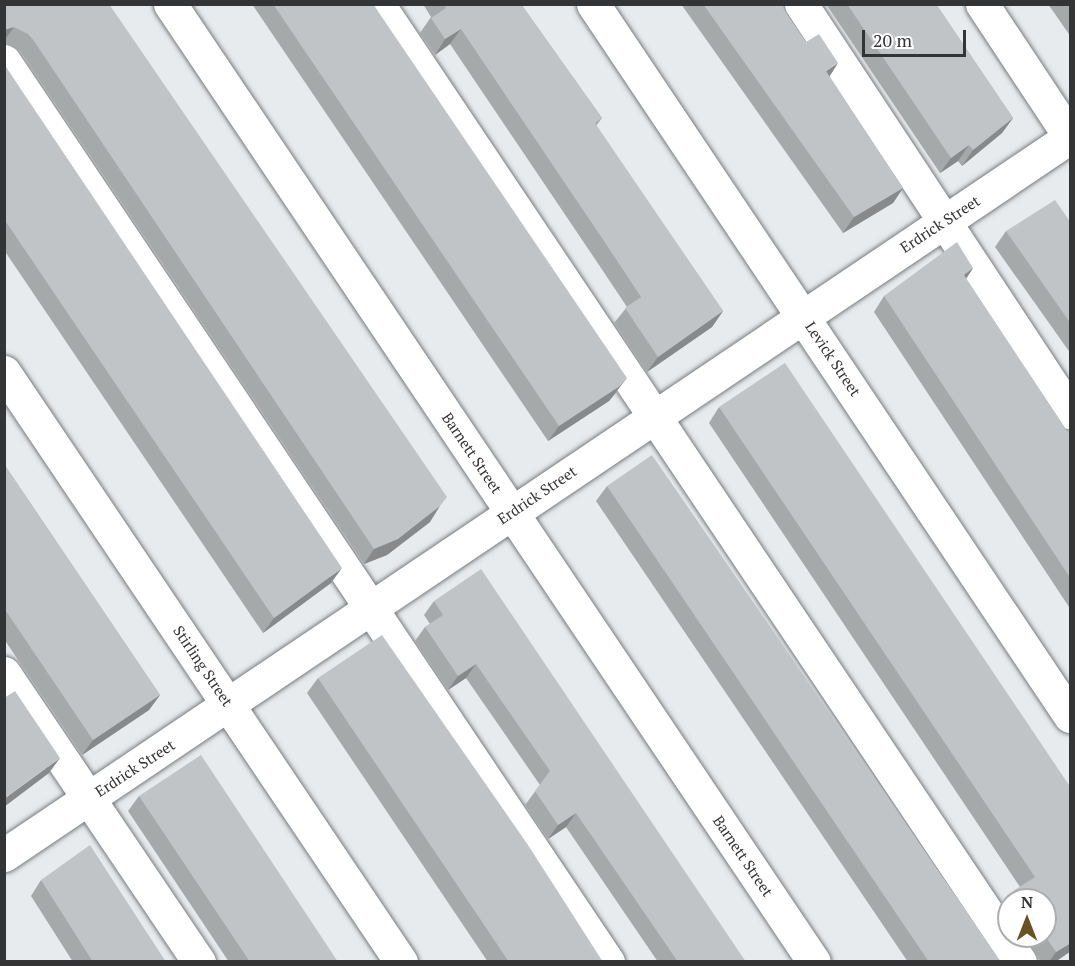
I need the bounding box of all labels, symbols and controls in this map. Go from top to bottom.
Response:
scale bar [865,18,968,56]
text: 20 m [873,28,912,52]
street label: Erdrick Street [897,192,983,256]
street label: Levick Street [801,318,865,400]
street label: Barnett Street [438,409,506,497]
street label: Erdrick Street [494,462,580,528]
street label: Stirling Street [169,622,237,710]
street label: Erdrick Street [92,736,178,800]
street label: Barnett Street [709,812,777,900]
north arrow [997,888,1057,948]
text: N [1021,891,1033,913]

